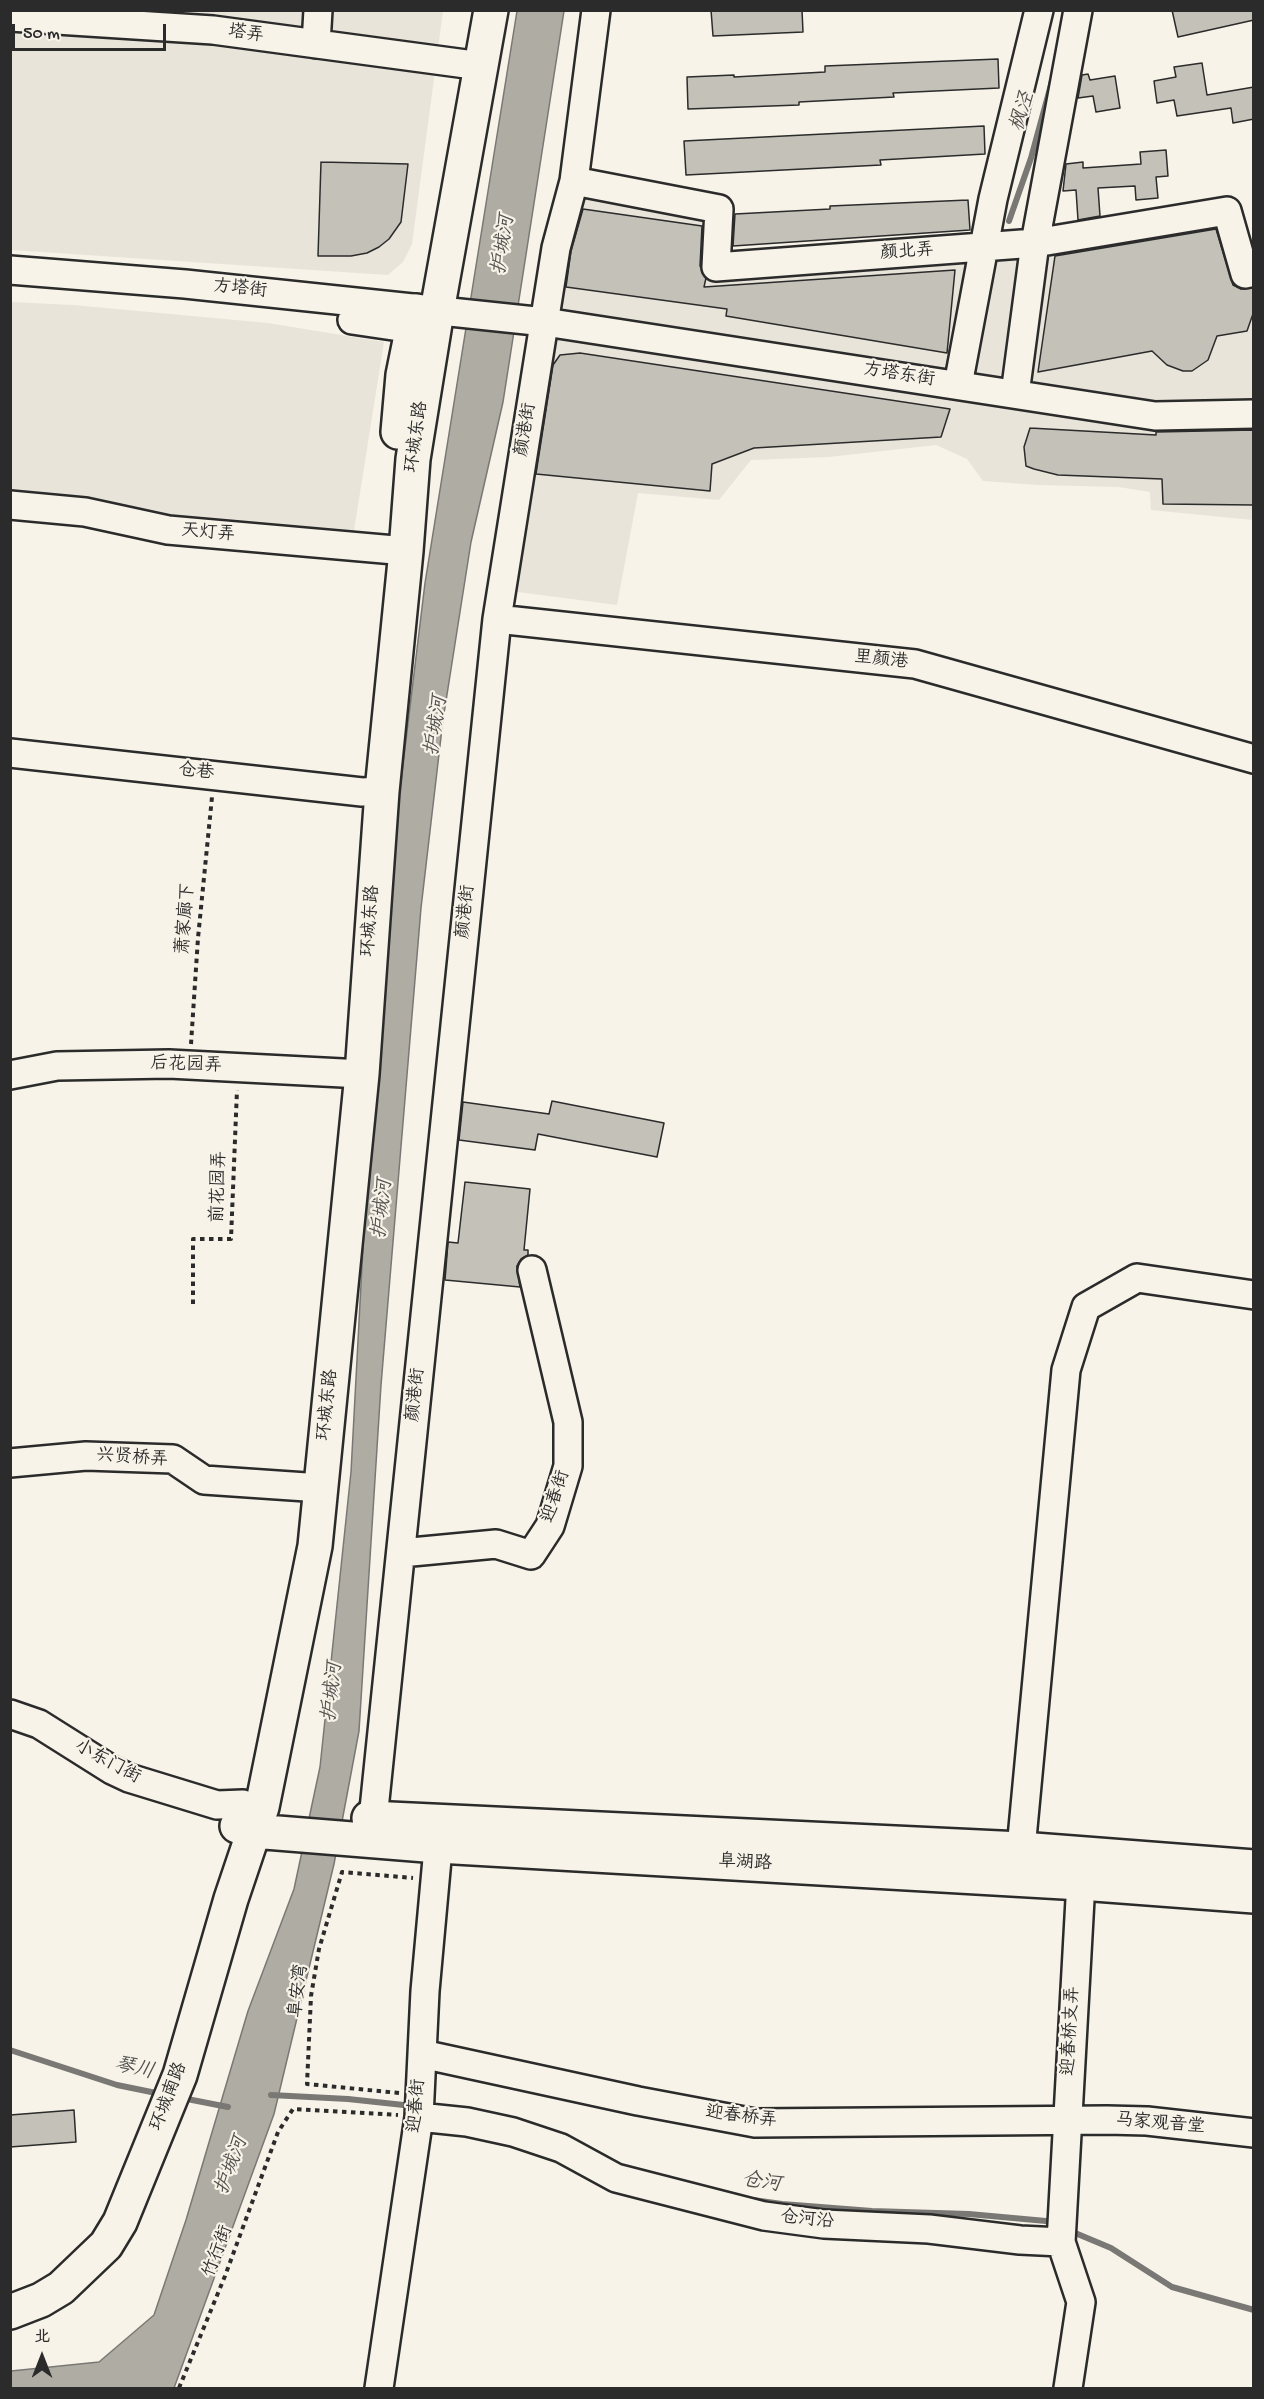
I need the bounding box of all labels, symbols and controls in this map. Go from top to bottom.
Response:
scale bar [15,12,170,50]
street label: 塔弄 [227,22,265,48]
text: 50 m [23,24,60,45]
water label: 枫泾 [1007,89,1041,135]
water label: 护城河 [489,214,521,276]
street label: 颜北弄 [879,240,935,266]
street label: 方塔街 [212,276,268,304]
street label: 方塔东街 [862,360,936,392]
street label: 环城东路 [402,400,434,474]
street label: 颜港街 [512,402,542,458]
street label: 天灯弄 [180,521,236,547]
street label: 里颜港 [853,647,909,675]
water label: 护城河 [422,695,454,757]
street label: 仓巷 [177,760,215,786]
street label: 萧家廊下 [173,882,201,956]
street label: 环城东路 [359,884,385,958]
street label: 颜港街 [453,884,481,940]
street label: 后花园弄 [150,1054,222,1078]
street label: 前花园弄 [208,1151,232,1223]
water label: 护城河 [369,1178,399,1240]
street label: 颜港街 [403,1367,431,1423]
street label: 环城东路 [314,1368,344,1442]
street label: 兴贤桥弄 [95,1446,169,1472]
street label: 迎春街 [538,1468,576,1526]
water label: 护城河 [319,1661,349,1723]
street label: 小东门街 [70,1737,144,1789]
street label: 阜湖路 [717,1852,773,1876]
street label: 阜安湾 [286,1963,314,2019]
street label: 迎春桥支弄 [1059,1985,1085,2077]
water label: 琴川 [112,2054,156,2086]
street label: 环城南路 [147,2060,193,2134]
street label: 迎春街 [405,2078,431,2134]
street label: 迎春桥弄 [704,2103,778,2133]
street label: 马家观音堂 [1114,2110,1206,2140]
water label: 护城河 [211,2134,255,2198]
water label: 仓河 [740,2169,782,2199]
street label: 仓河沿 [779,2207,835,2235]
street label: 竹行街 [199,2223,239,2281]
north arrow [12,2327,72,2387]
text: 北 [34,2329,50,2348]

